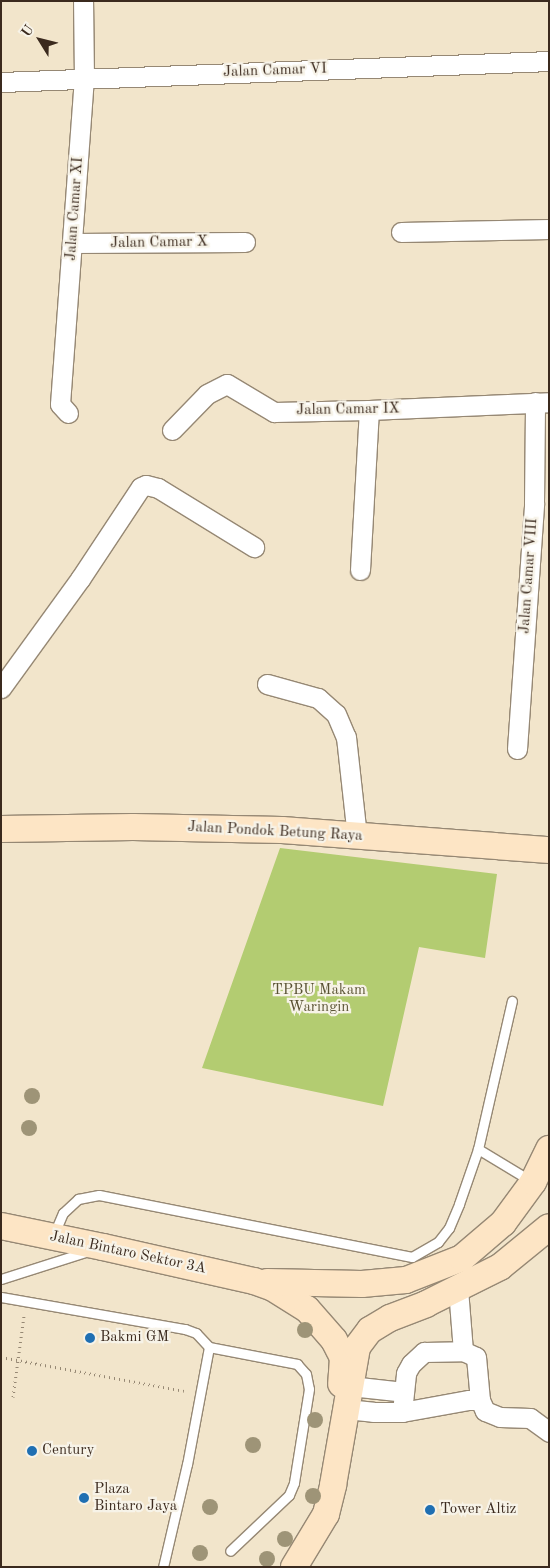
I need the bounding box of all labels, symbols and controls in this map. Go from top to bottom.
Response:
north arrow [15,15,65,65]
text: U [19,23,37,40]
street label: Jalan Camar VI [223,60,327,82]
street label: Jalan Camar XI [62,157,88,261]
street label: Jalan Camar X [110,233,208,253]
street label: Jalan Camar IX [296,400,400,420]
street label: Jalan Camar VIII [516,518,542,634]
street label: Jalan Pondok Betung Raya [187,818,363,846]
park label: TPBU Makam Waringin [272,981,366,1016]
street label: Jalan Bintaro Sektor 3A [48,1228,208,1278]
place label: Bakmi GM [100,1329,169,1347]
marker: Bakmi GM [84,1332,96,1344]
place label: Century [42,1442,94,1460]
marker: Century [26,1445,38,1457]
place label: Plaza Bintaro Jaya [94,1480,177,1515]
marker: Plaza Bintaro Jaya [78,1492,90,1504]
place label: Tower Altiz [440,1501,516,1519]
marker: Tower Altiz [424,1504,436,1516]

